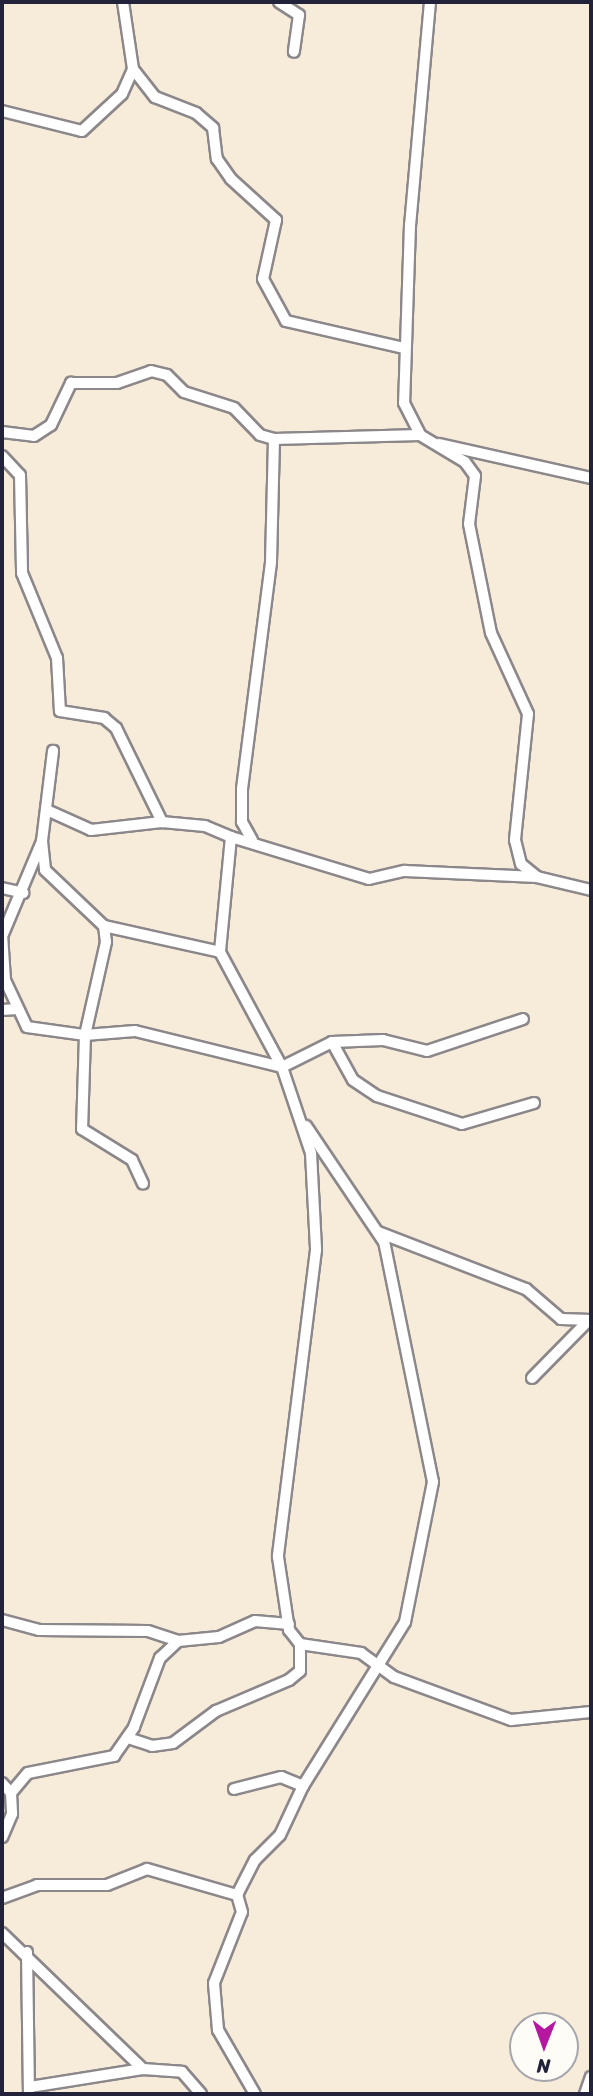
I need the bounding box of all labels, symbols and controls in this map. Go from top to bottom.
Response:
north arrow [509,2012,579,2082]
text: N [537,2050,551,2083]

